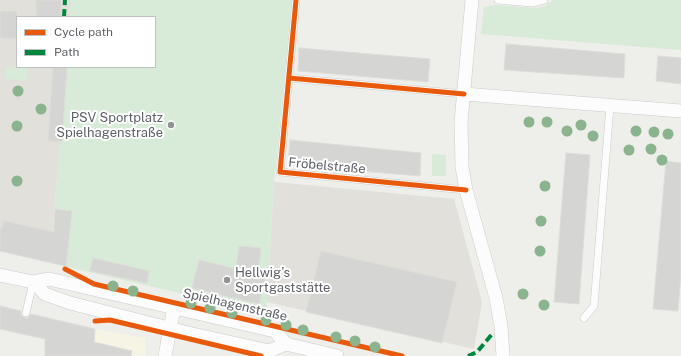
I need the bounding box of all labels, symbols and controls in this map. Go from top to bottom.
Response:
legend [16,16,156,68]
text: Cycle path [54,25,113,39]
text: Path [54,45,80,59]
place label: PSV Sportplatz Spielhagenstraße [56,110,163,141]
marker: PSV Sportplatz Spielhagenstraße [166,120,176,130]
street label: Fröbelstraße [288,155,366,177]
place label: Hellwig's Sportgaststätte [235,265,330,296]
marker: Hellwig's Sportgaststätte [222,275,232,285]
street label: Spielhagenstraße [181,285,289,325]

